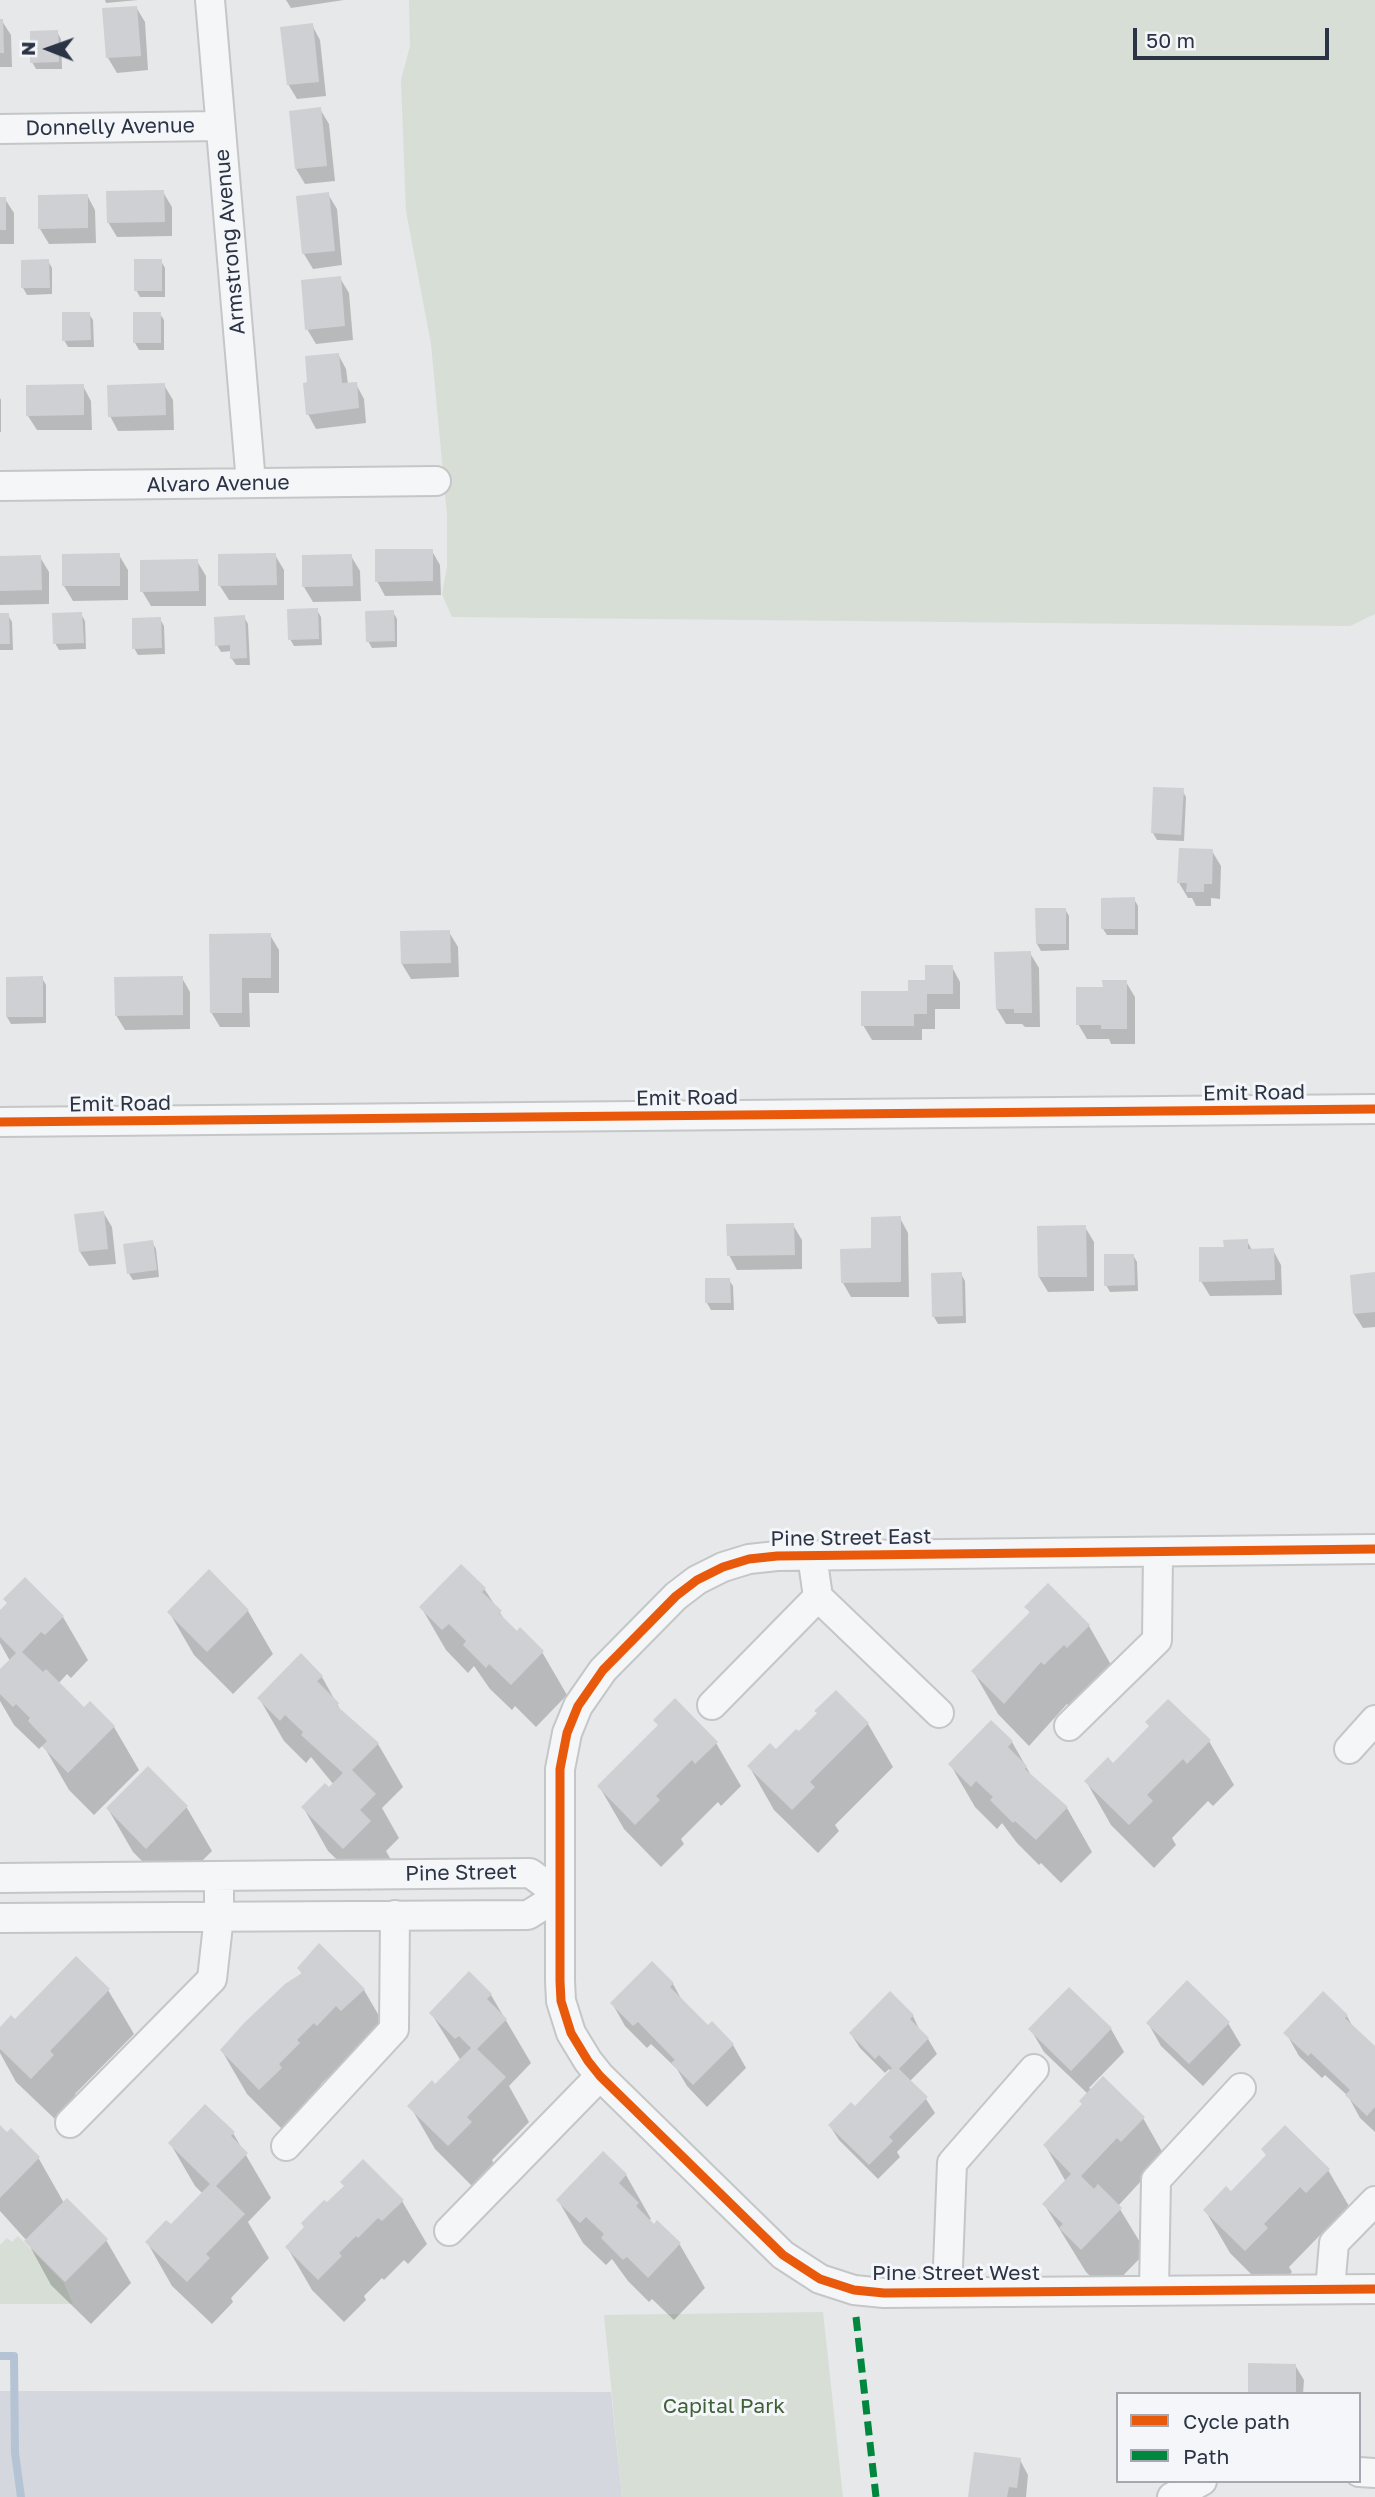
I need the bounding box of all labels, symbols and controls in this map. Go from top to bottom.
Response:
north arrow [14,14,84,84]
scale bar [1137,14,1333,58]
text: 50 m [1146,27,1195,53]
text: N [16,41,39,56]
street label: Donnelly Avenue [25,113,195,141]
street label: Armstrong Avenue [209,148,251,336]
street label: Alvaro Avenue [146,470,290,498]
street label: Emit Road [1203,1080,1305,1106]
street label: Emit Road [636,1085,738,1111]
street label: Emit Road [69,1091,171,1117]
street label: Pine Street East [770,1524,932,1552]
street label: Pine Street [405,1859,517,1887]
street label: Pine Street West [872,2260,1040,2286]
legend [1116,2392,1361,2483]
park label: Capital Park [663,2393,785,2419]
text: Cycle path [1183,2408,1290,2434]
text: Path [1183,2443,1230,2469]

